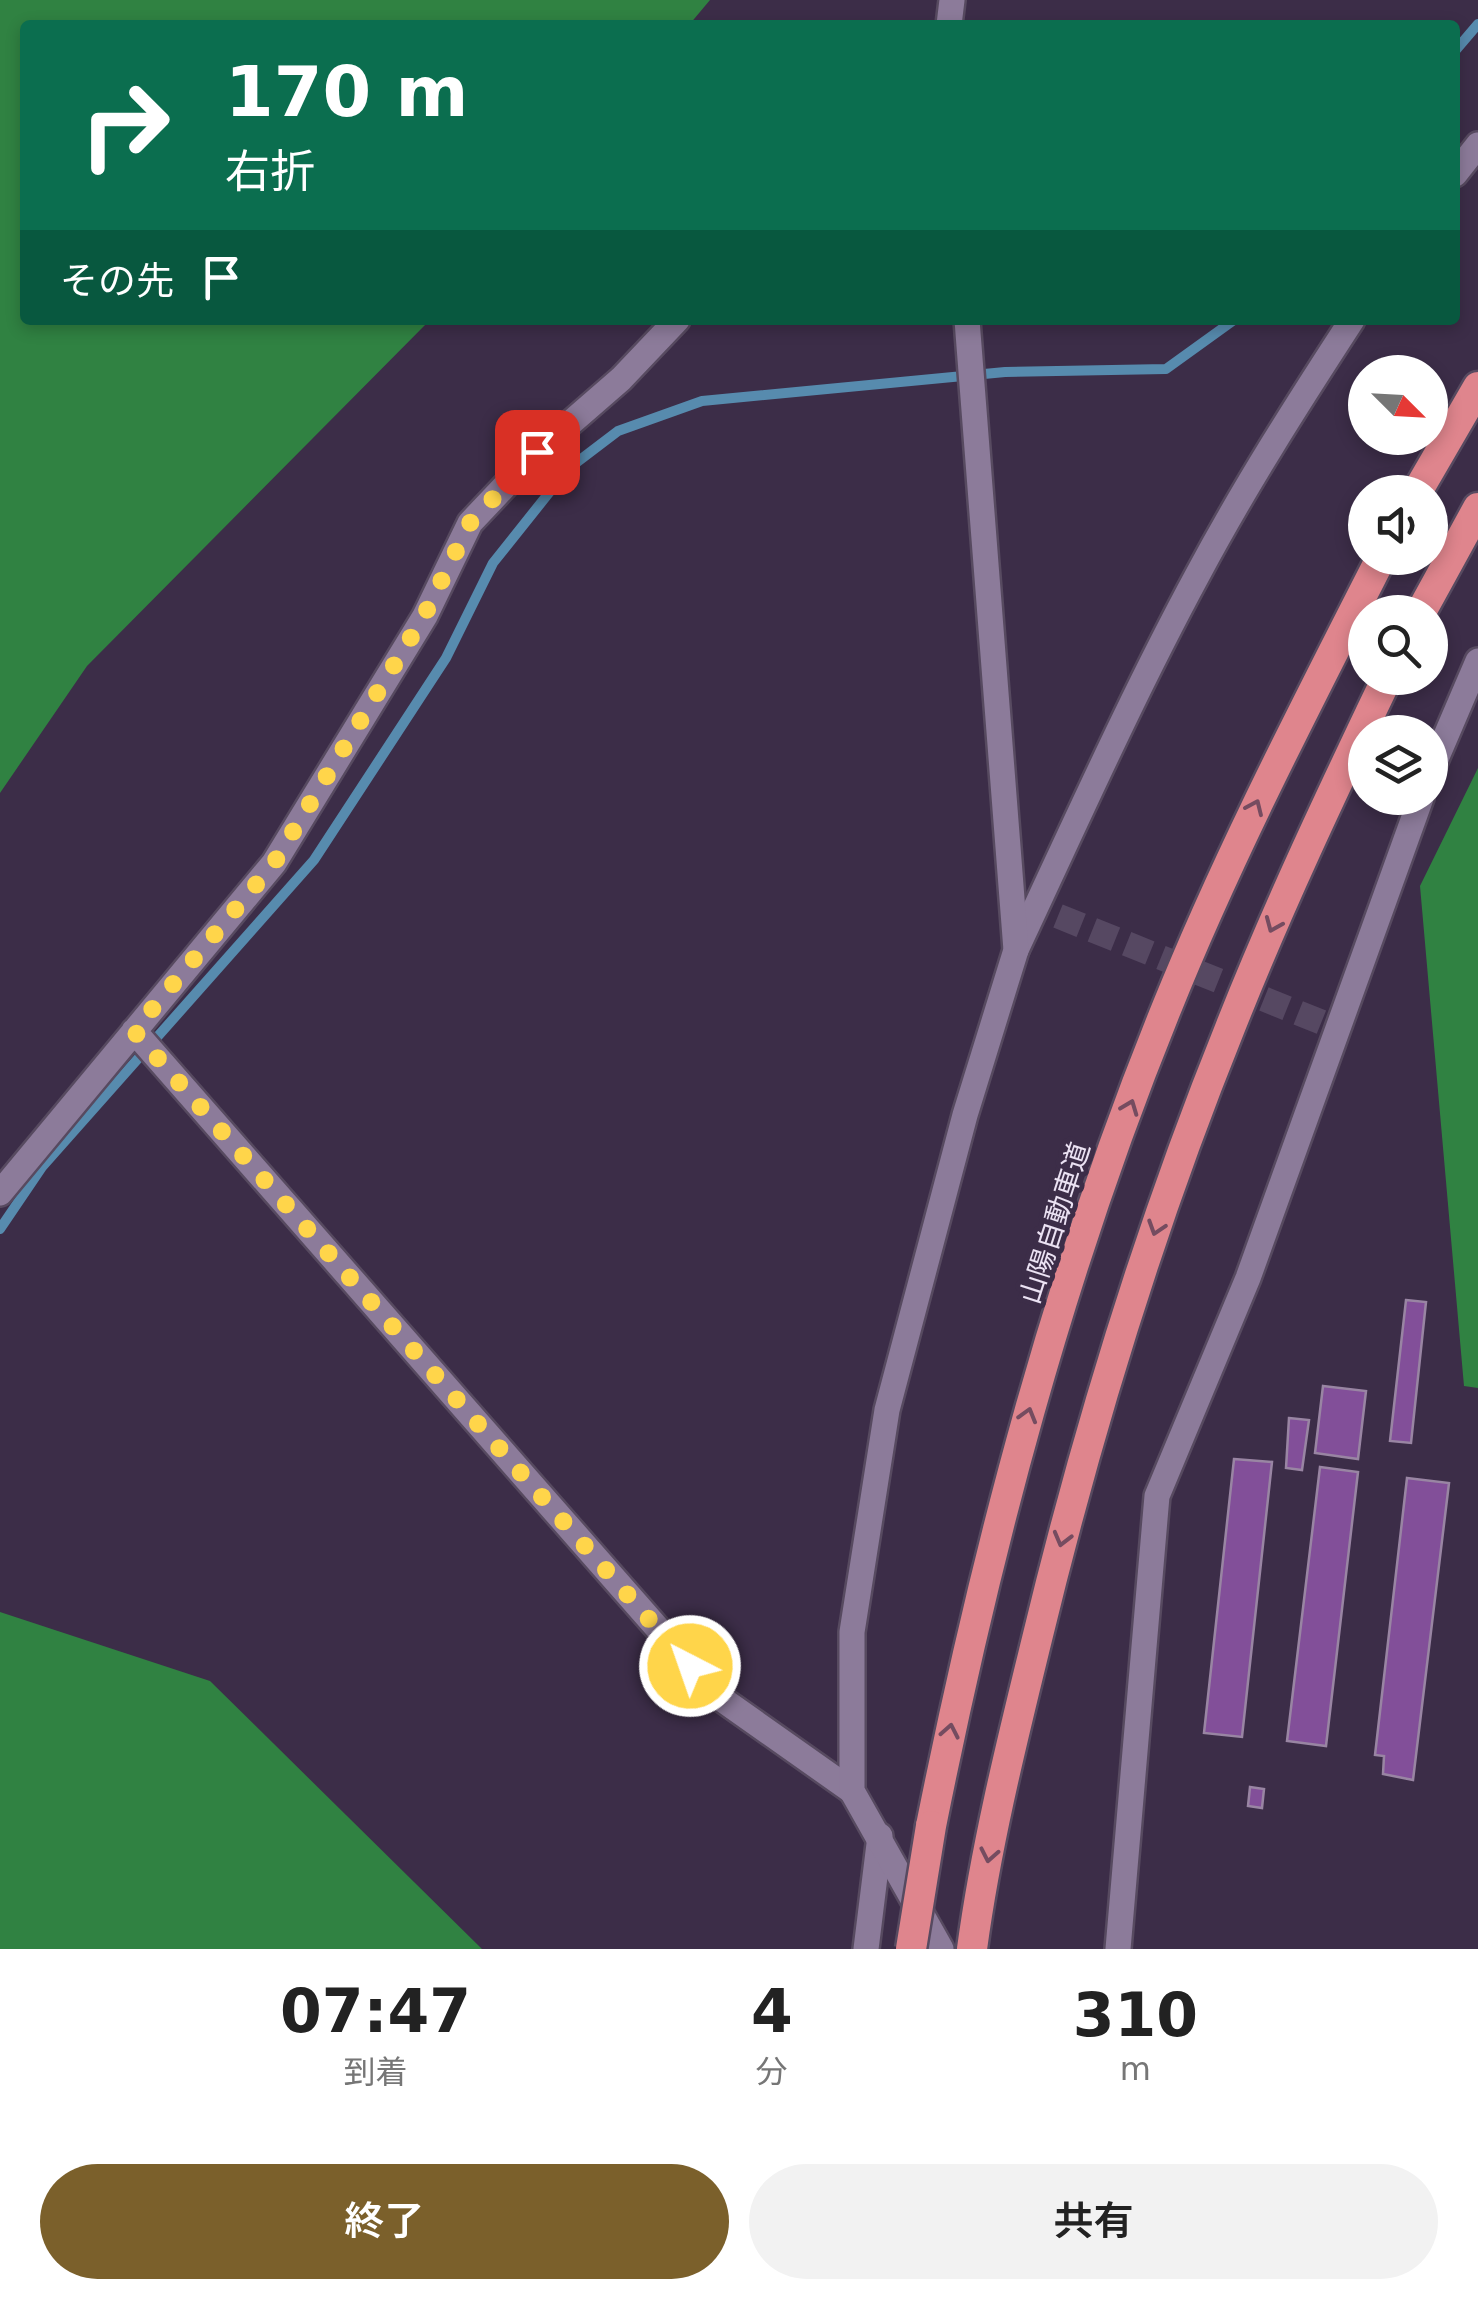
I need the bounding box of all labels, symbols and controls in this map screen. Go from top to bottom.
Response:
text: 170 m [225,51,468,133]
icon: right [60,60,190,190]
text: 右折 [225,145,315,198]
icon: arrive [194,250,249,305]
text: その先 [60,259,174,303]
north arrow [1348,355,1448,455]
map controls [1348,355,1448,815]
pin [495,410,580,495]
icon: arrive [510,425,565,480]
button: sound [1348,475,1448,575]
button: search [1348,595,1448,695]
button: layers [1348,715,1448,815]
one-way arrow [1243,799,1263,817]
one-way arrow [1265,915,1285,933]
one-way arrow [1118,1099,1138,1116]
street label: 山陽自動車道 [1013,1138,1097,1308]
one-way arrow [1147,1218,1167,1235]
one-way arrow [1016,1408,1037,1425]
one-way arrow [1053,1530,1074,1547]
position arrow [638,1614,742,1718]
one-way arrow [938,1723,959,1740]
one-way arrow [979,1847,1000,1864]
text: 07:47 [280,1976,471,2046]
text: 4 [751,1976,793,2046]
text: 310 [1073,1980,1198,2050]
text: m [1120,2050,1151,2088]
text: 到着 [343,2053,408,2091]
text: 分 [756,2053,788,2091]
button: 終了 [40,2164,729,2279]
button: 共有 [749,2164,1438,2279]

